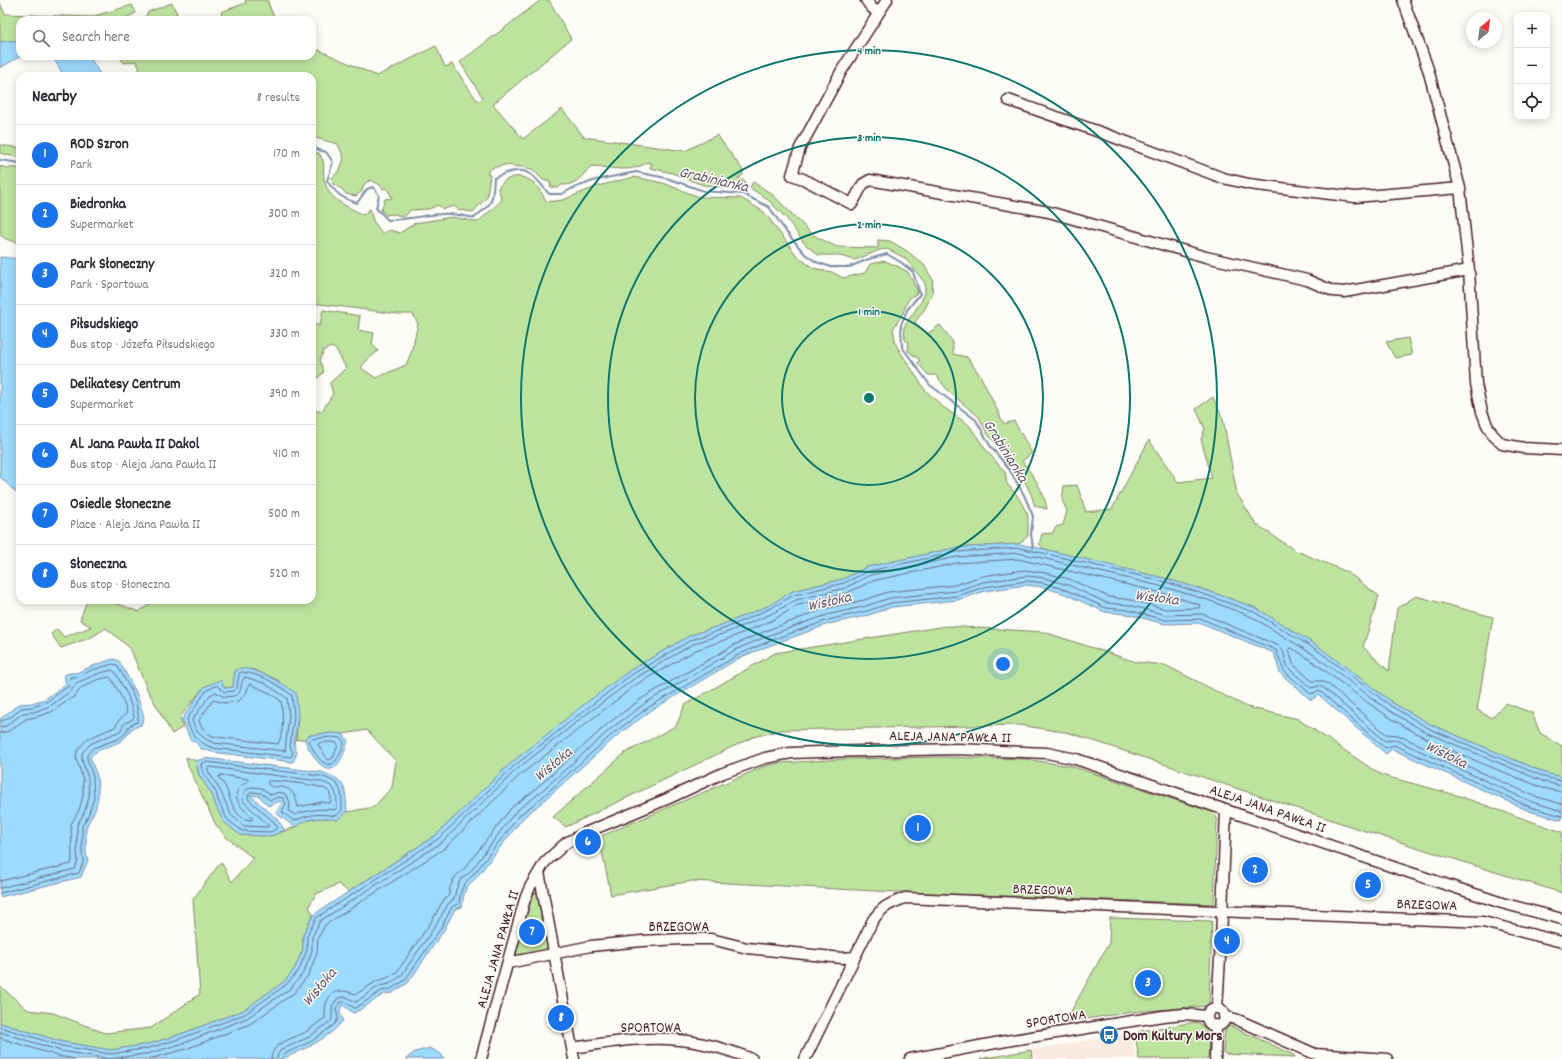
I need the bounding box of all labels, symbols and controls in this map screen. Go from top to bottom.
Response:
north arrow [1466,12,1502,48]
map controls [1514,12,1550,120]
button: + [1514,12,1550,48]
search box [16,16,316,60]
icon: search [30,27,52,49]
text: Search here [62,27,130,49]
text: 4 min [857,43,881,60]
button: − [1514,48,1550,84]
button: locate [1514,84,1550,120]
text: Nearby [32,86,76,110]
text: 8 results [257,89,300,108]
text: 3 min [857,130,881,147]
text: ROD Szron [70,134,129,156]
text: 1 [44,145,46,164]
text: 170 m [273,145,300,164]
text: Park [70,156,92,175]
water label: Grabinianka [676,161,752,200]
text: Biedronka [70,194,126,216]
text: 2 [42,205,48,224]
text: 300 m [268,205,300,224]
text: Supermarket [70,216,134,235]
text: 2 min [857,217,881,234]
text: Park Słoneczny [70,254,154,276]
text: 3 [42,265,48,284]
text: 320 m [270,265,300,284]
text: Park · Sportowa [70,276,148,295]
text: 1 min [858,304,880,321]
text: Piłsudskiego [70,314,138,336]
text: 4 [42,325,48,344]
text: 330 m [269,325,300,344]
text: Bus stop · Józefa Piłsudskiego [70,336,215,355]
text: Delikatesy Centrum [70,374,181,396]
text: 5 [42,385,48,404]
text: 390 m [269,385,300,404]
centre of rings [862,391,876,405]
text: Supermarket [70,396,134,415]
water label: Grabinianka [976,415,1034,489]
text: Al. Jana Pawła II Dakol [70,434,199,456]
text: 6 [42,445,48,464]
text: 410 m [273,445,300,464]
text: Bus stop · Aleja Jana Pawła II [70,456,216,475]
text: Osiedle Słoneczne [70,494,171,516]
text: 7 [43,505,47,524]
text: 500 m [268,505,300,524]
text: Place · Aleja Jana Pawła II [70,516,200,535]
text: Słoneczna [70,554,126,576]
text: 8 [42,565,48,584]
text: 520 m [269,565,300,584]
text: Bus stop · Słoneczna [70,576,170,595]
water label: Wisłoka [1133,584,1181,613]
water label: Wisłoka [805,586,855,619]
your location [993,654,1013,674]
street label: ALEJA JANA PAWŁA II [889,726,1011,750]
water label: Wisłoka [1421,735,1472,776]
water label: Wisłoka [529,741,579,788]
street label: ALEJA JANA PAWŁA II [1206,780,1329,840]
pin: 1 [905,813,931,843]
pin: 6 [575,827,601,857]
pin: 2 [1242,855,1268,885]
pin: 5 [1355,870,1381,900]
street label: BRZEGOWA [1012,879,1074,903]
street label: ALEJA JANA PAWŁA II [472,888,526,1011]
street label: BRZEGOWA [1396,894,1458,918]
pin: 7 [519,917,545,947]
street label: BRZEGOWA [649,917,709,939]
pin: 4 [1214,926,1240,956]
water label: Wisłoka [297,962,344,1012]
pin: 3 [1135,968,1161,998]
pin: 8 [548,1003,574,1033]
street label: SPORTOWA [1025,1004,1088,1036]
street label: SPORTOWA [621,1018,681,1040]
bus stop icon: Dom Kultury Mors [1098,1024,1120,1046]
place label: Dom Kultury Mors [1123,1026,1223,1048]

